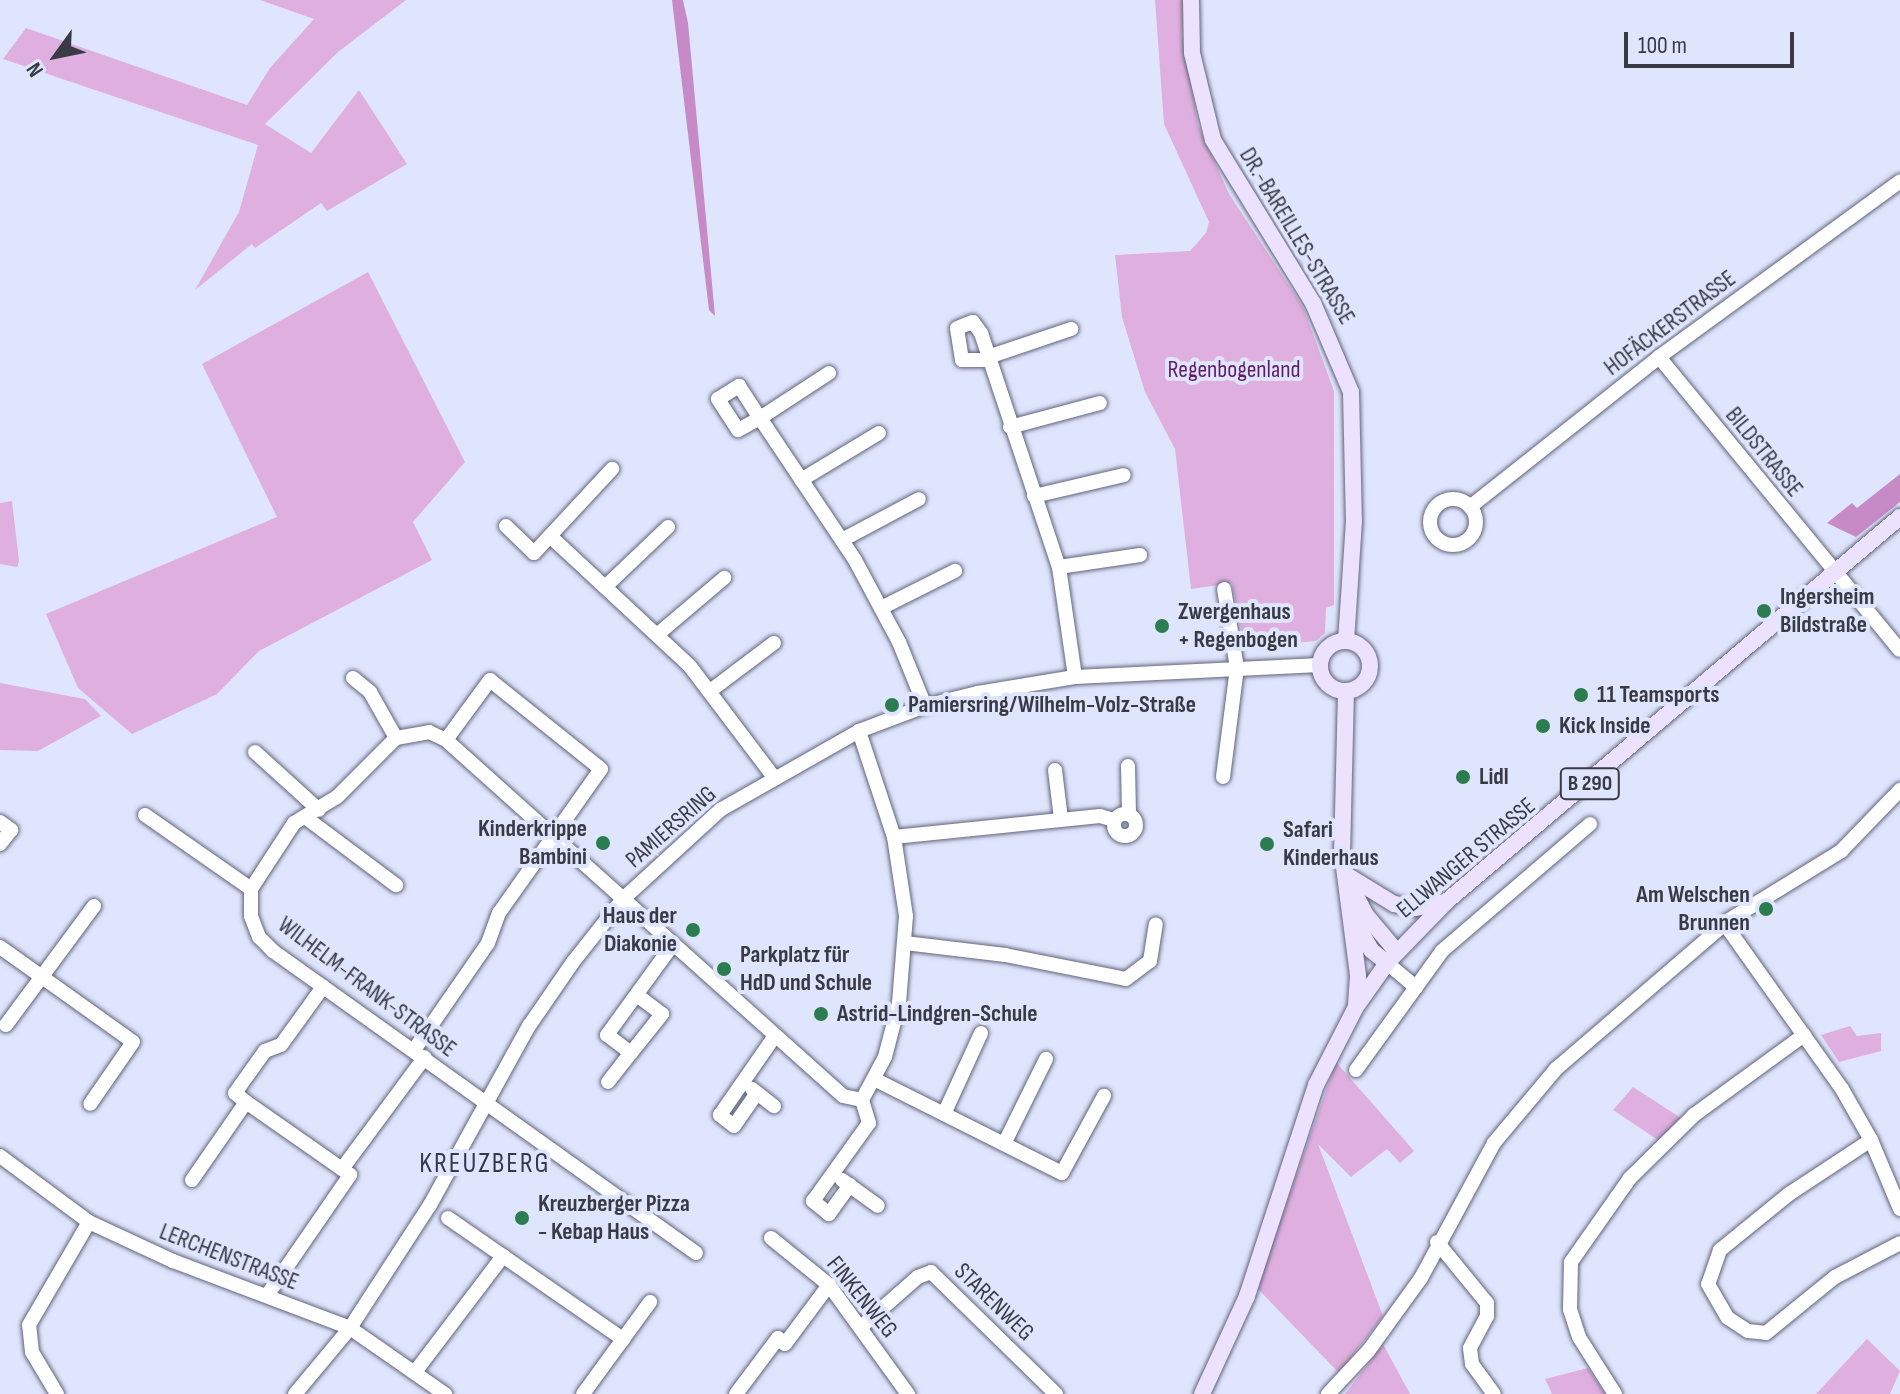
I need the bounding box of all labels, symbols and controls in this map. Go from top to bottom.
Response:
north arrow [16,16,96,96]
scale bar [1628,16,1798,66]
text: 100 m [1638,31,1687,60]
text: N [21,57,50,82]
street label: DR.-BAREILLES-STRASSE [1233,143,1361,329]
street label: HOFÄCKERSTRASSE [1598,264,1742,382]
park label: Regenbogenland [1167,356,1301,384]
street label: BILDSTRASSE [1719,401,1809,503]
place label: Ingersheim Bildstraße [1780,583,1874,639]
place label: Zwergenhaus + Regenbogen [1178,598,1298,654]
marker: Ingersheim Bildstraße [1755,602,1773,620]
marker: Zwergenhaus + Regenbogen [1153,617,1171,635]
place label: 11 Teamsports [1597,681,1720,709]
marker: 11 Teamsports [1572,686,1590,704]
place label: Pamiersring/Wilhelm-Volz-Straße [908,691,1196,719]
marker: Pamiersring/Wilhelm-Volz-Straße [883,696,901,714]
place label: Kick Inside [1559,712,1651,740]
marker: Kick Inside [1534,717,1552,735]
place label: Lidl [1479,763,1509,791]
road number: B 290 [1558,766,1622,802]
marker: Lidl [1454,768,1472,786]
street label: PAMIERSRING [620,780,722,874]
street label: ELLWANGER STRASSE [1391,792,1541,924]
place label: Kinderkrippe Bambini [478,815,587,871]
place label: Safari Kinderhaus [1283,816,1379,872]
marker: Kinderkrippe Bambini [594,834,612,852]
marker: Safari Kinderhaus [1258,835,1276,853]
place label: Am Welschen Brunnen [1636,881,1750,937]
marker: Am Welschen Brunnen [1757,900,1775,918]
place label: Haus der Diakonie [603,902,677,958]
street label: WILHELM-FRANK-STRASSE [272,911,462,1063]
marker: Haus der Diakonie [684,921,702,939]
place label: Parkplatz für HdD und Schule [740,941,872,997]
marker: Parkplatz für HdD und Schule [715,960,733,978]
place label: Astrid-Lindgren-Schule [837,1000,1037,1028]
marker: Astrid-Lindgren-Schule [812,1005,830,1023]
district label: KREUZBERG [419,1147,551,1181]
place label: Kreuzberger Pizza - Kebap Haus [538,1190,690,1246]
marker: Kreuzberger Pizza - Kebap Haus [513,1209,531,1227]
street label: LERCHENSTRASSE [155,1217,303,1297]
street label: FINKENWEG [820,1250,904,1344]
street label: STARENWEG [948,1257,1040,1347]

